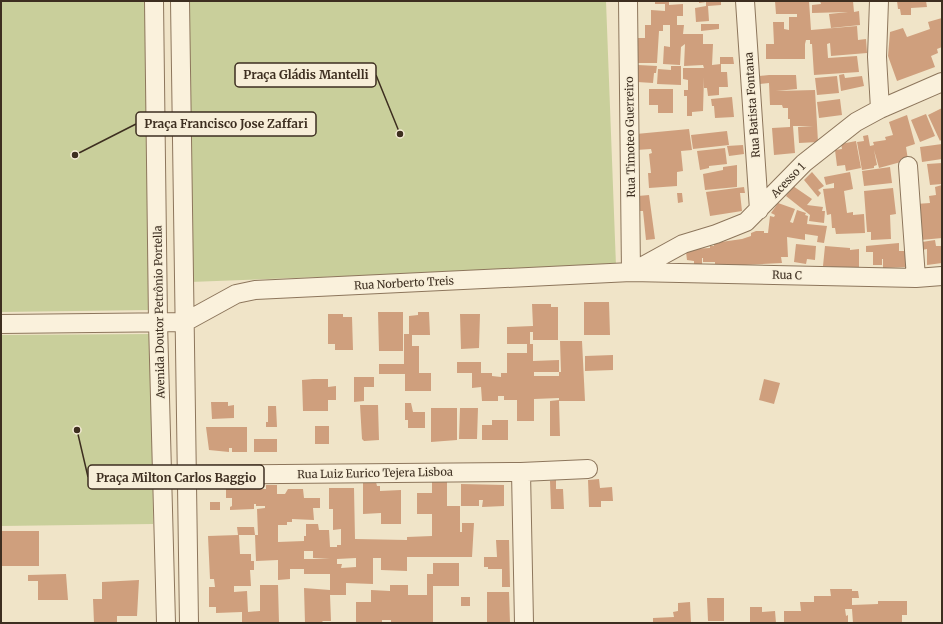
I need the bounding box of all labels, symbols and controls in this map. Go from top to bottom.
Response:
street label: Rua Batista Fontana [741,52,763,158]
callout: Praça Gládis Mantelli [235,63,376,87]
text: Praça Gládis Mantelli [243,67,369,82]
street label: Rua Timoteo Guerreiro [622,76,638,198]
callout: Praça Francisco Jose Zaffari [136,112,316,136]
text: Praça Francisco Jose Zaffari [144,116,308,131]
street label: Acesso 1 [767,159,808,201]
street label: Avenida Doutor Petrônio Portella [150,225,168,400]
street label: Rua C [772,268,802,282]
street label: Rua Norberto Treis [354,273,454,293]
callout: Praça Milton Carlos Baggio [88,465,264,489]
street label: Rua Luiz Eurico Tejera Lisboa [297,465,453,481]
text: Praça Milton Carlos Baggio [96,470,256,485]

